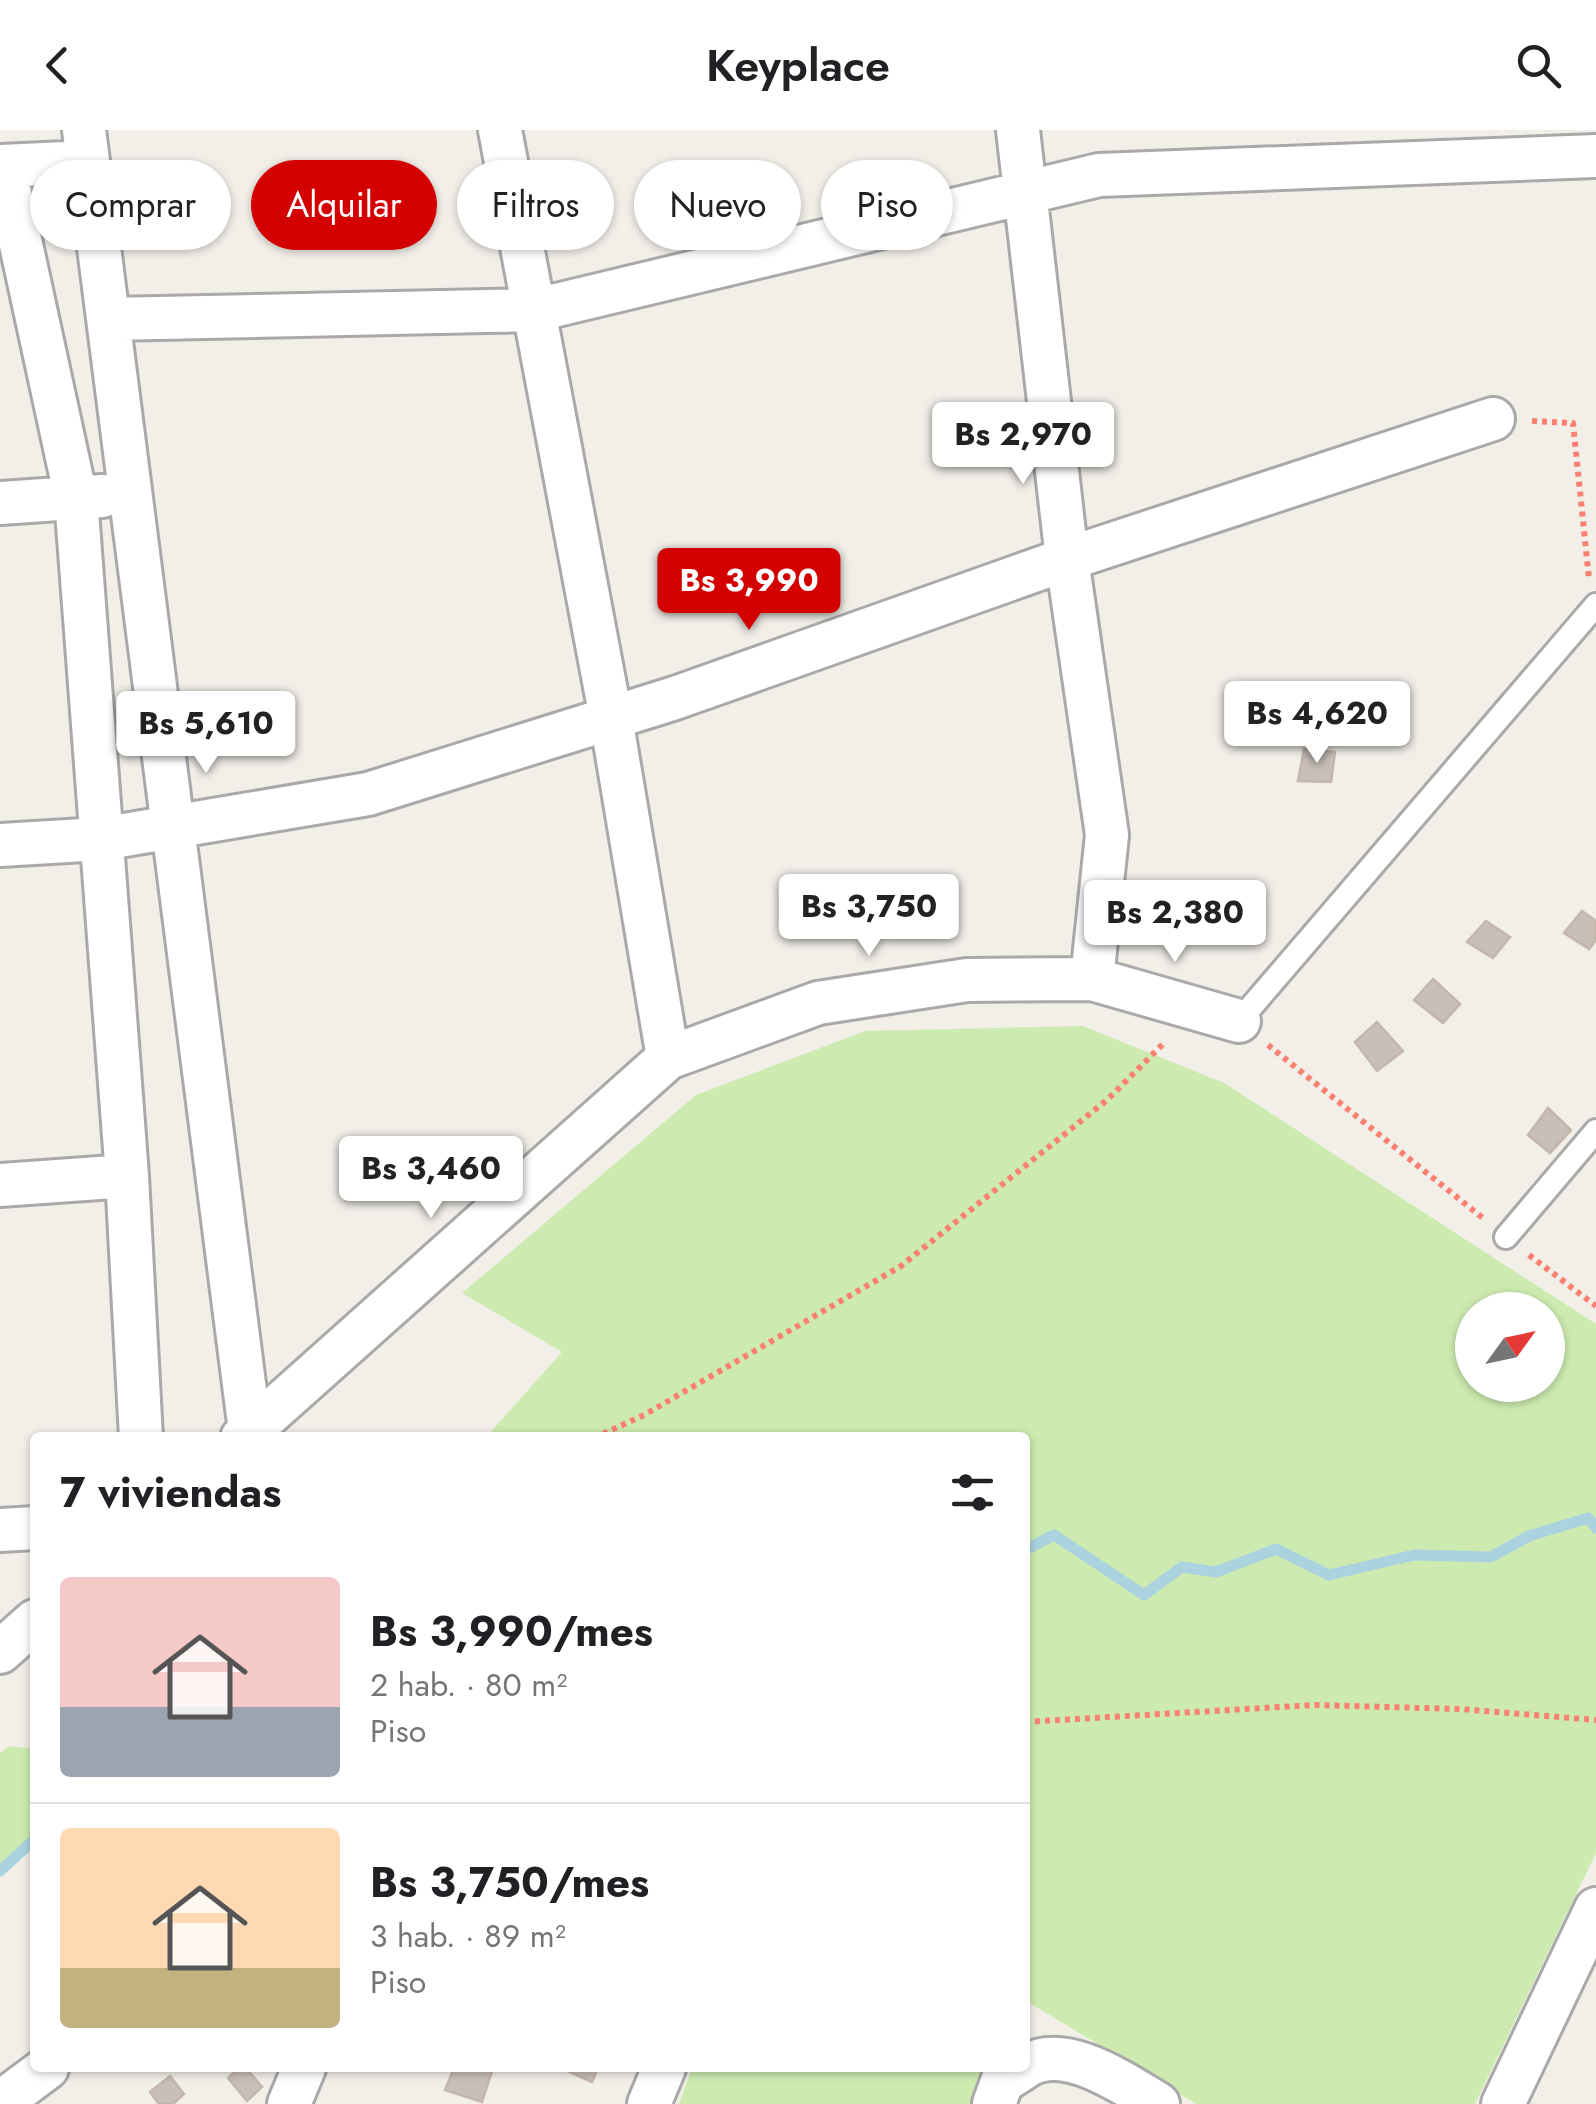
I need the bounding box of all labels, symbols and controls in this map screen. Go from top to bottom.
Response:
text: Keyplace [706,33,890,98]
icon: back [30,38,85,93]
icon: search [1511,38,1566,93]
chip: Comprar [30,160,231,250]
chip: Alquilar [251,160,437,250]
chip: Filtros [457,160,614,250]
chip: Nuevo [634,160,801,250]
chip: Piso [821,160,953,250]
pin: Bs 2,970 [920,402,1126,487]
text: Bs 2,970 [954,411,1092,457]
pin: Bs 3,990 [646,548,852,633]
text: Bs 3,990 [679,557,819,603]
pin: Bs 4,620 [1214,681,1420,766]
text: Bs 4,620 [1246,690,1388,736]
pin: Bs 5,610 [103,691,309,776]
text: Bs 5,610 [138,700,274,746]
pin: Bs 3,750 [766,874,972,959]
pin: Bs 2,380 [1072,880,1278,965]
text: Bs 3,750 [801,883,937,929]
text: Bs 2,380 [1106,889,1244,935]
pin: Bs 3,460 [328,1136,534,1221]
text: Bs 3,460 [361,1145,501,1191]
north arrow [1455,1292,1565,1402]
map controls [1455,1292,1565,1402]
text: 7 viviendas [60,1462,281,1523]
icon: filters [945,1465,1000,1520]
text: Bs 3,990/mes [370,1601,653,1662]
icon: home [140,1617,260,1737]
text: 2 hab. · 80 m² [370,1662,567,1708]
text: Piso [370,1708,426,1754]
text: Bs 3,750/mes [370,1852,649,1913]
icon: home [140,1868,260,1988]
text: 3 hab. · 89 m² [370,1913,566,1959]
text: Piso [370,1959,426,2005]

